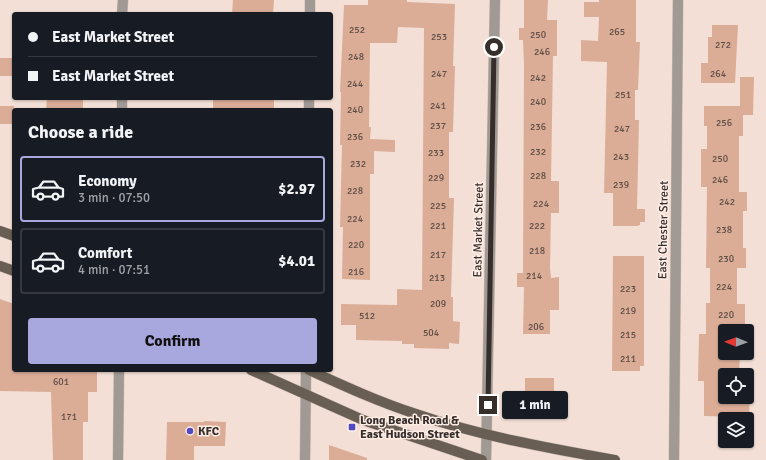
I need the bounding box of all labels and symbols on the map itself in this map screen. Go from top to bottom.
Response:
house number: 252 [349,24,365,36]
house number: 265 [609,26,625,38]
house number: 250 [530,29,546,41]
house number: 253 [431,31,447,43]
route start [485,38,503,56]
house number: 272 [715,39,731,51]
house number: 246 [534,46,550,58]
house number: 248 [348,51,364,63]
house number: 247 [431,68,447,80]
house number: 264 [710,68,727,80]
house number: 242 [530,72,546,84]
house number: 244 [347,78,364,90]
house number: 251 [615,89,631,101]
house number: 240 [530,96,546,108]
house number: 241 [430,100,446,112]
house number: 240 [347,104,363,116]
house number: 256 [716,117,732,129]
house number: 237 [430,120,446,132]
house number: 236 [530,121,546,133]
house number: 247 [614,123,630,135]
house number: 236 [347,131,363,143]
house number: 232 [530,146,546,158]
house number: 233 [428,147,444,159]
house number: 243 [613,151,629,163]
house number: 250 [712,153,728,165]
house number: 232 [350,158,366,170]
house number: 228 [530,170,546,182]
house number: 229 [428,172,444,184]
house number: 246 [712,174,728,186]
house number: 239 [613,179,629,191]
street label: East Chester Street [655,181,672,279]
street label: East Market Street [470,182,487,278]
house number: 228 [347,185,363,197]
house number: 242 [719,196,735,208]
house number: 224 [533,198,550,210]
house number: 225 [430,200,446,212]
house number: 224 [347,213,364,225]
house number: 221 [430,220,446,232]
house number: 222 [529,220,545,232]
house number: 238 [716,224,732,236]
house number: 220 [348,239,364,251]
house number: 218 [529,245,545,257]
house number: 217 [430,249,446,261]
house number: 230 [718,253,734,265]
house number: 216 [348,266,364,278]
house number: 214 [526,270,543,282]
house number: 213 [429,272,445,284]
house number: 224 [716,281,733,293]
house number: 223 [620,283,636,295]
house number: 209 [430,298,446,310]
house number: 219 [620,305,636,317]
house number: 220 [718,309,734,321]
house number: 512 [359,310,375,322]
house number: 206 [528,321,544,333]
north arrow [718,324,754,360]
house number: 504 [423,327,440,339]
house number: 215 [620,329,636,341]
house number: 211 [620,353,636,365]
house number: 601 [53,376,69,388]
callout: 1 min [502,391,568,419]
route end [479,396,497,414]
house number: 171 [61,411,77,423]
place label: Long Beach Road & East Hudson Street [360,413,460,442]
marker: Long Beach Road & East Hudson Street [347,422,357,432]
place label: KFC [198,424,220,439]
marker: KFC [185,426,195,436]

